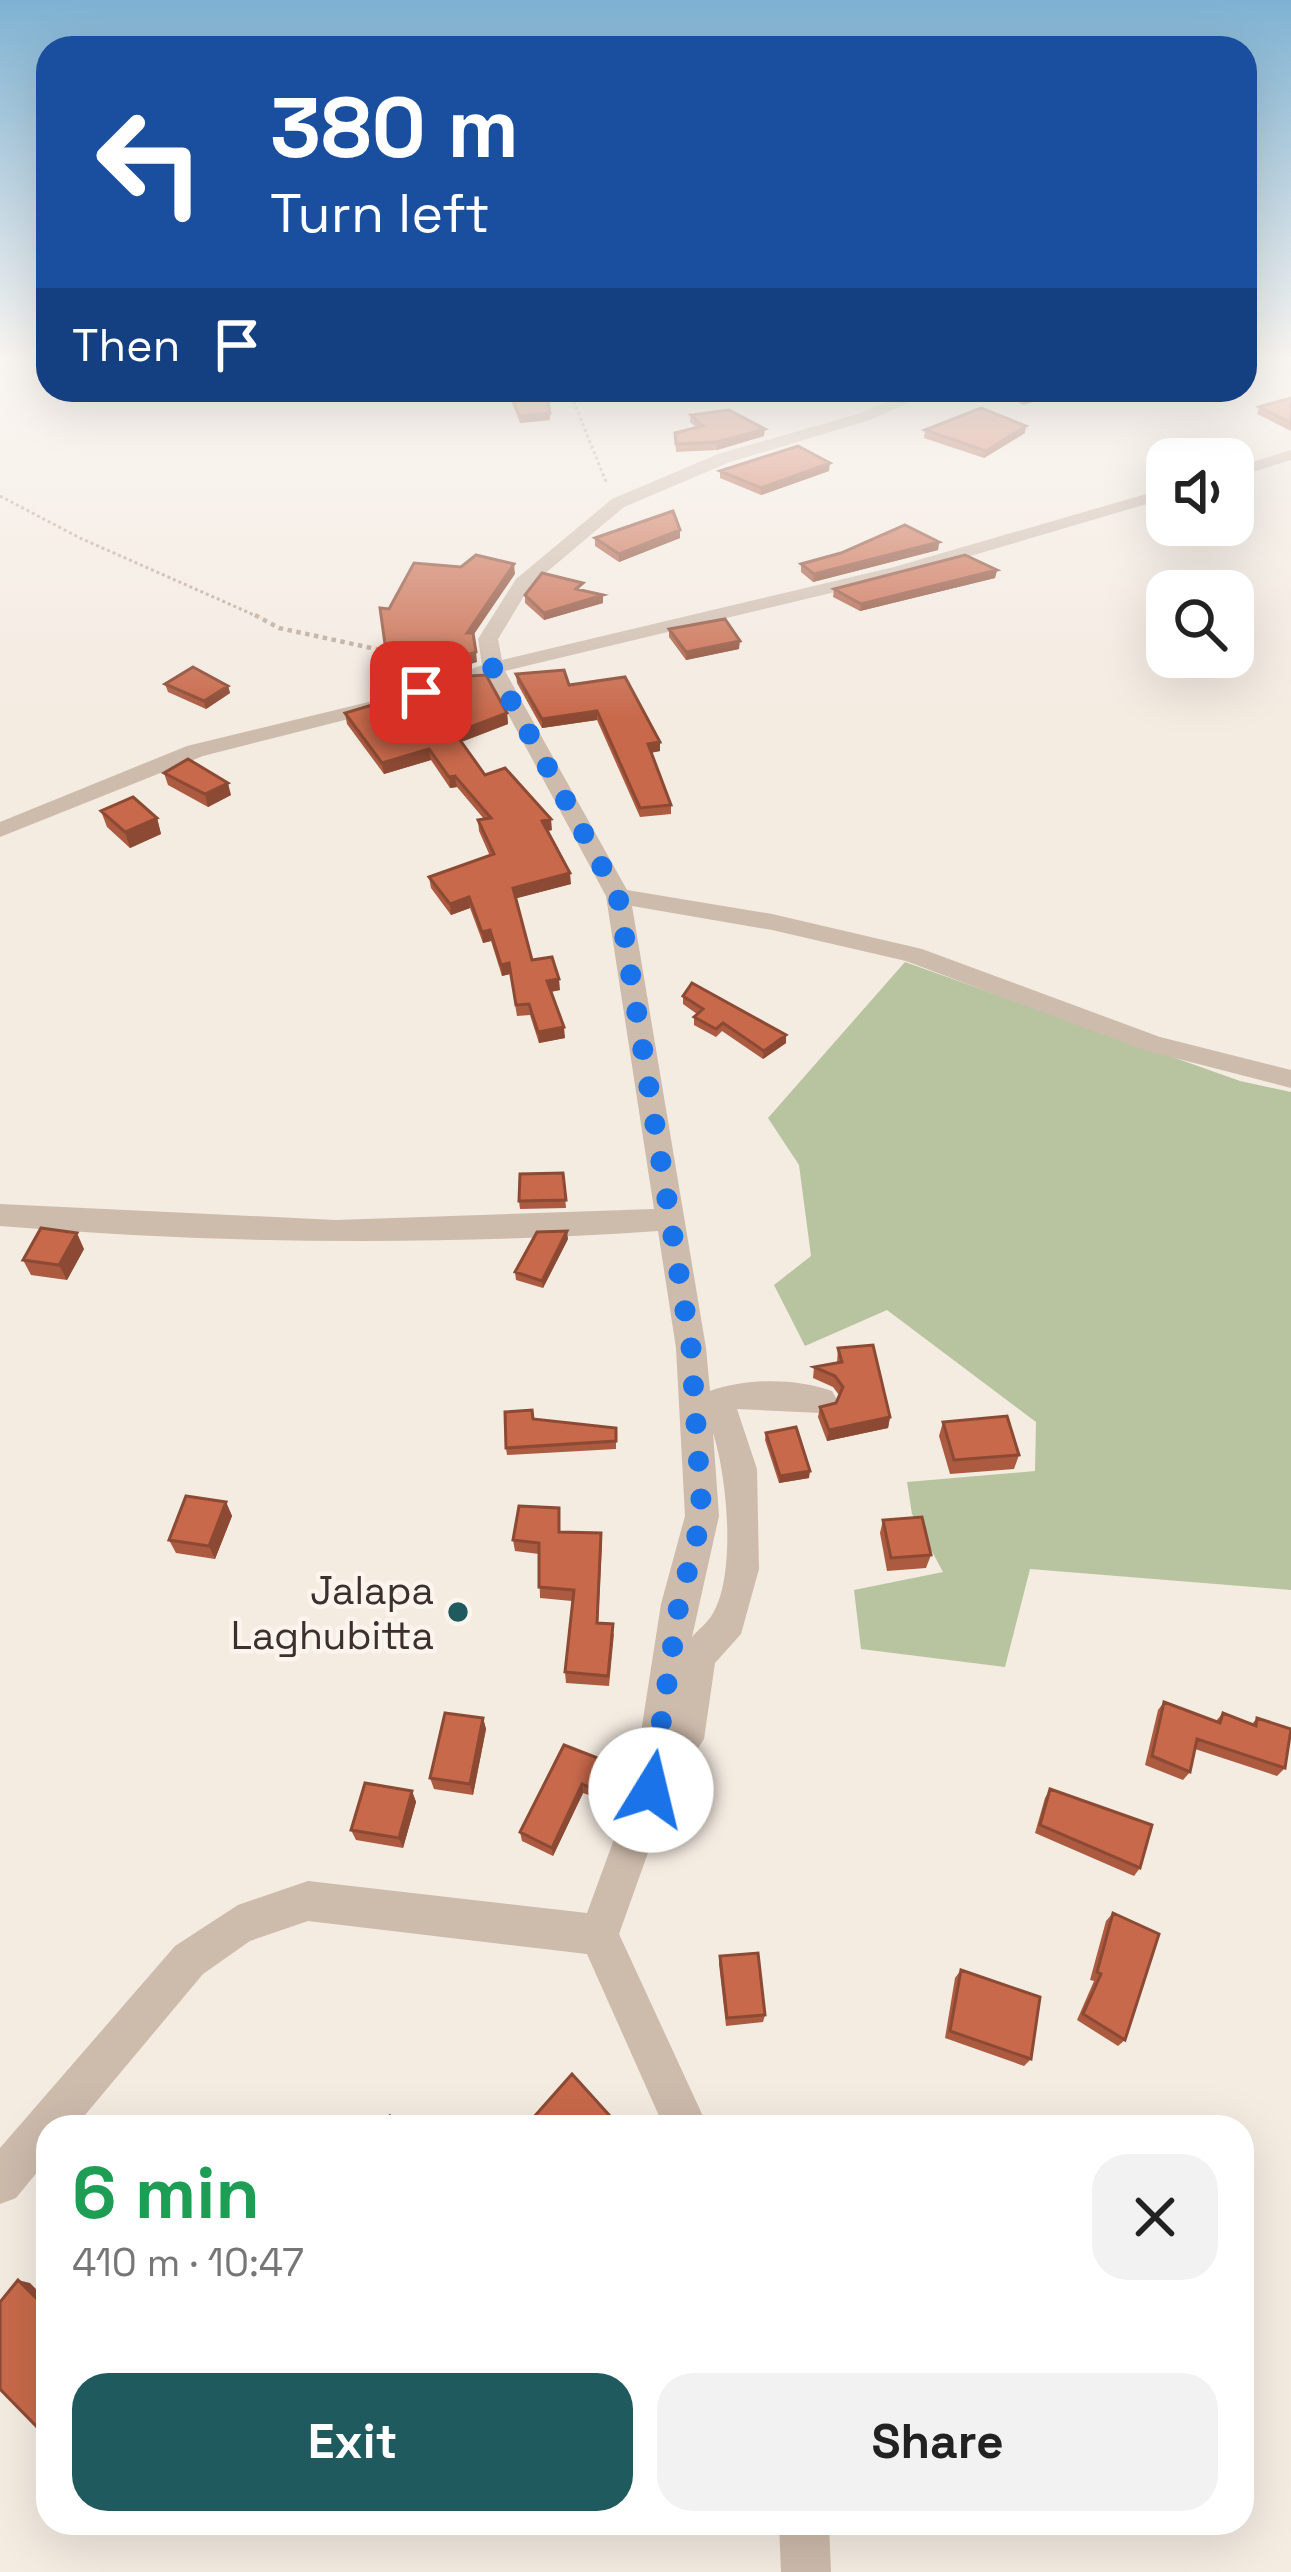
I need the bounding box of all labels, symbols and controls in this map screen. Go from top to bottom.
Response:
text: 380 m [270,74,519,182]
icon: left [72,84,228,240]
text: Turn left [270,179,490,248]
icon: arrive [204,312,270,378]
text: Then [72,317,180,374]
map controls [1146,438,1254,678]
button: sound [1146,438,1254,546]
button: search [1146,570,1254,678]
pin [370,641,472,743]
icon: arrive [388,659,454,725]
place label: Jalapa Laghubitta [231,1566,434,1660]
marker: Jalapa Laghubitta [445,1599,471,1625]
position arrow [588,1727,714,1853]
text: 6 min [72,2147,260,2239]
button: close [1092,2154,1218,2280]
text: 410 m · 10:47 [72,2238,304,2287]
button: Exit [72,2373,633,2511]
button: Share [657,2373,1218,2511]

